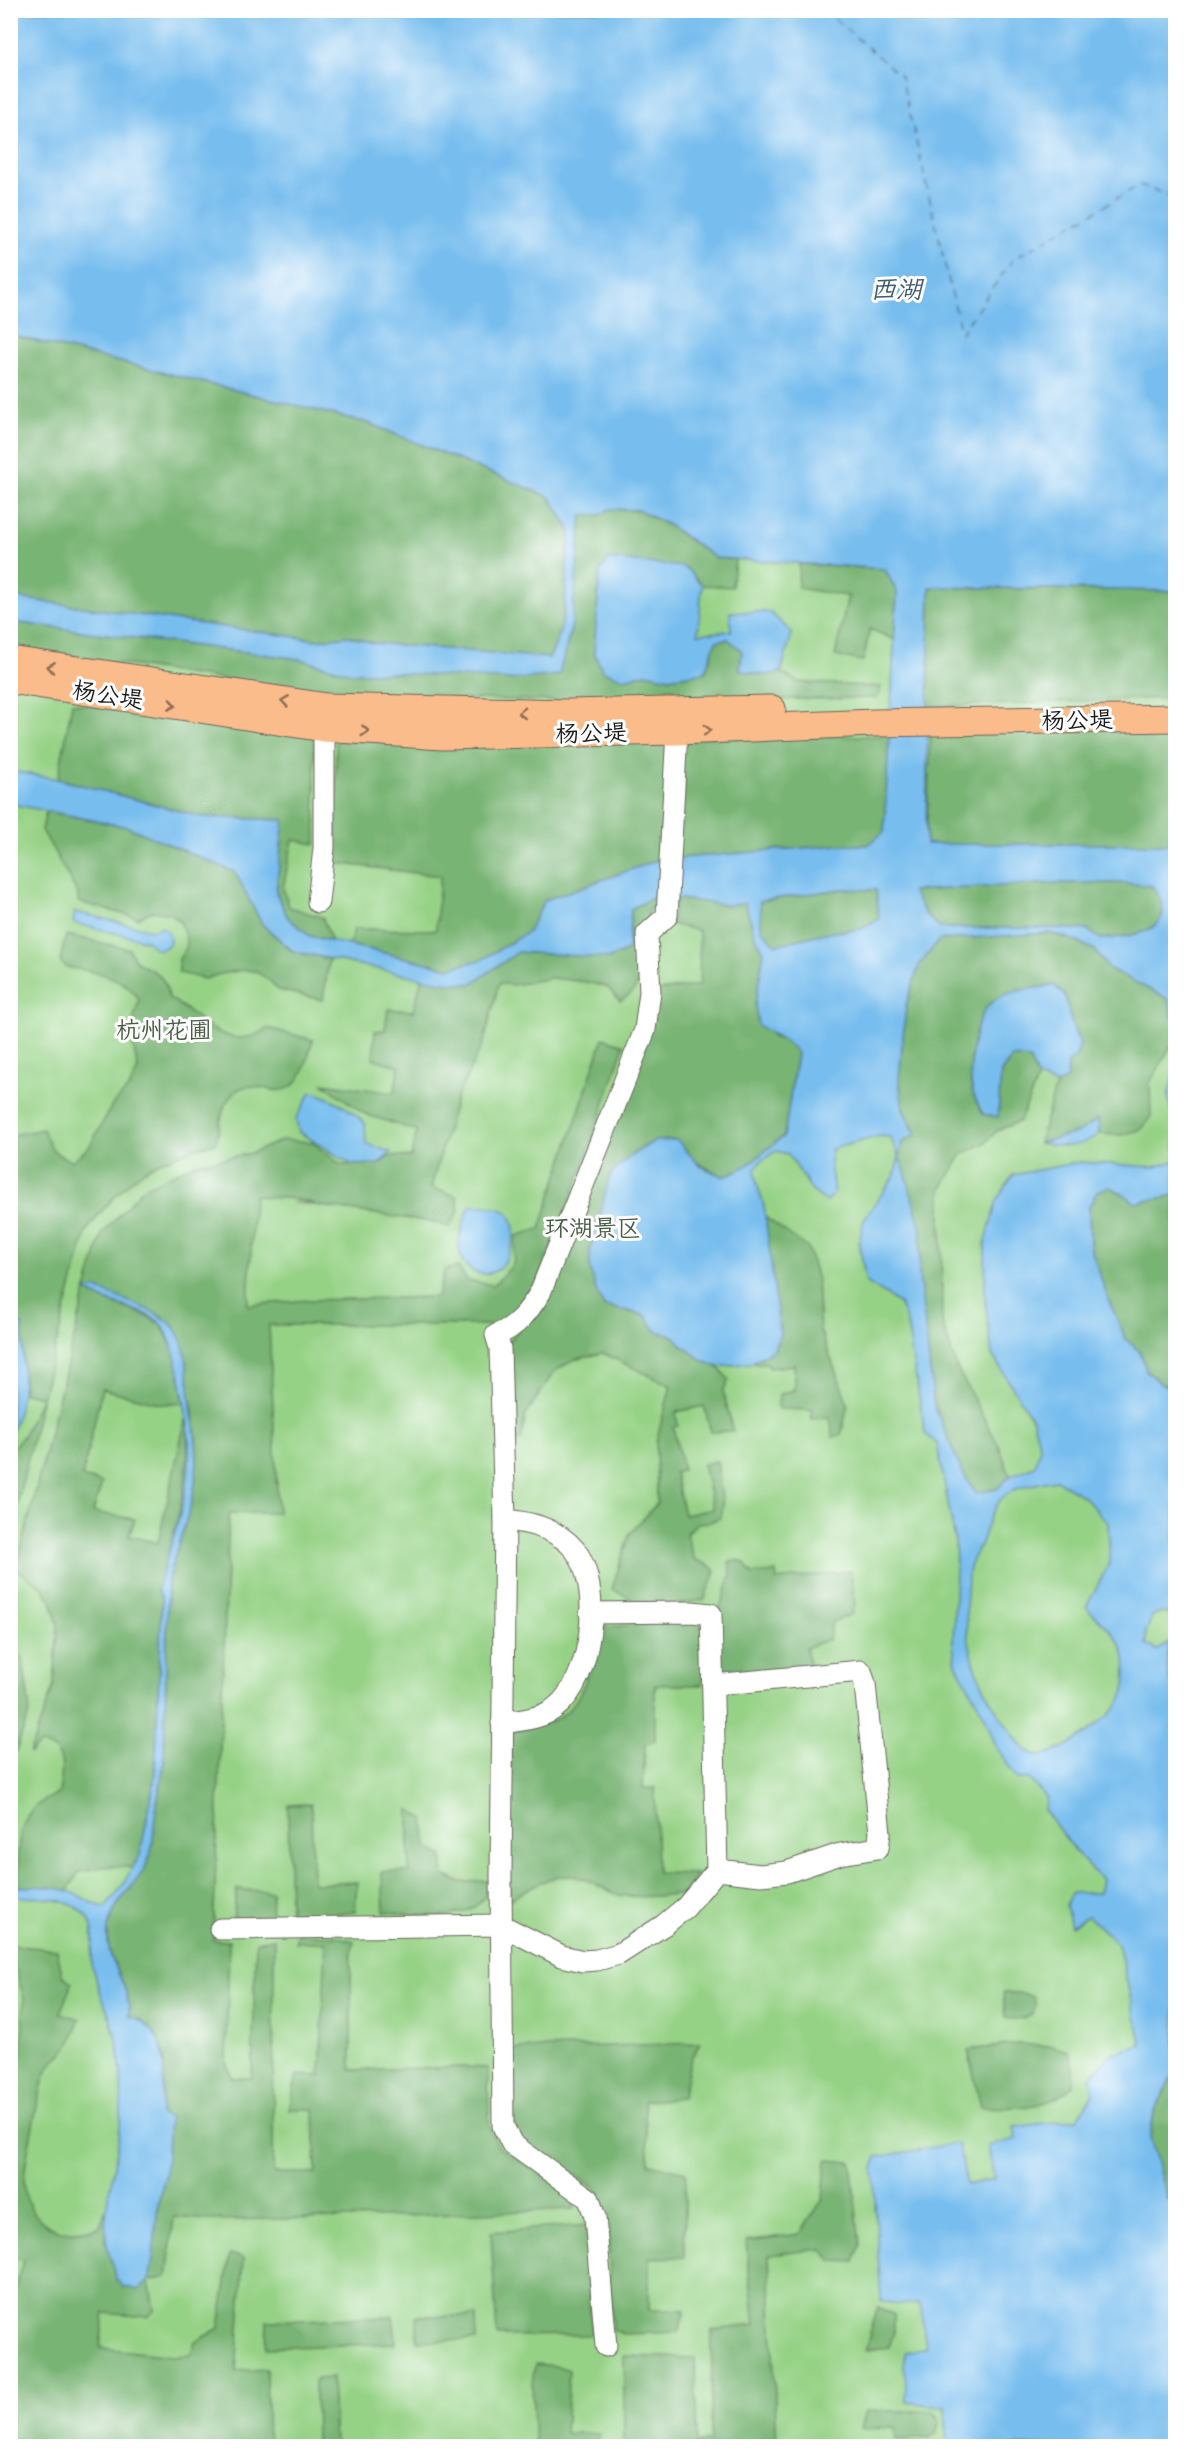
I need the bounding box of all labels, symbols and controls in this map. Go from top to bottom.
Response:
water label: 西湖 [870,273,925,311]
one-way arrow [46,661,55,673]
street label: 杨公堤 [69,675,146,720]
one-way arrow [281,695,290,707]
one-way arrow [167,698,177,710]
street label: 杨公堤 [1041,704,1113,741]
one-way arrow [517,706,526,719]
street label: 杨公堤 [555,717,627,754]
one-way arrow [703,723,712,736]
one-way arrow [361,724,370,737]
park label: 杭州花圃 [116,1015,212,1050]
park label: 环湖景区 [545,1213,641,1248]

